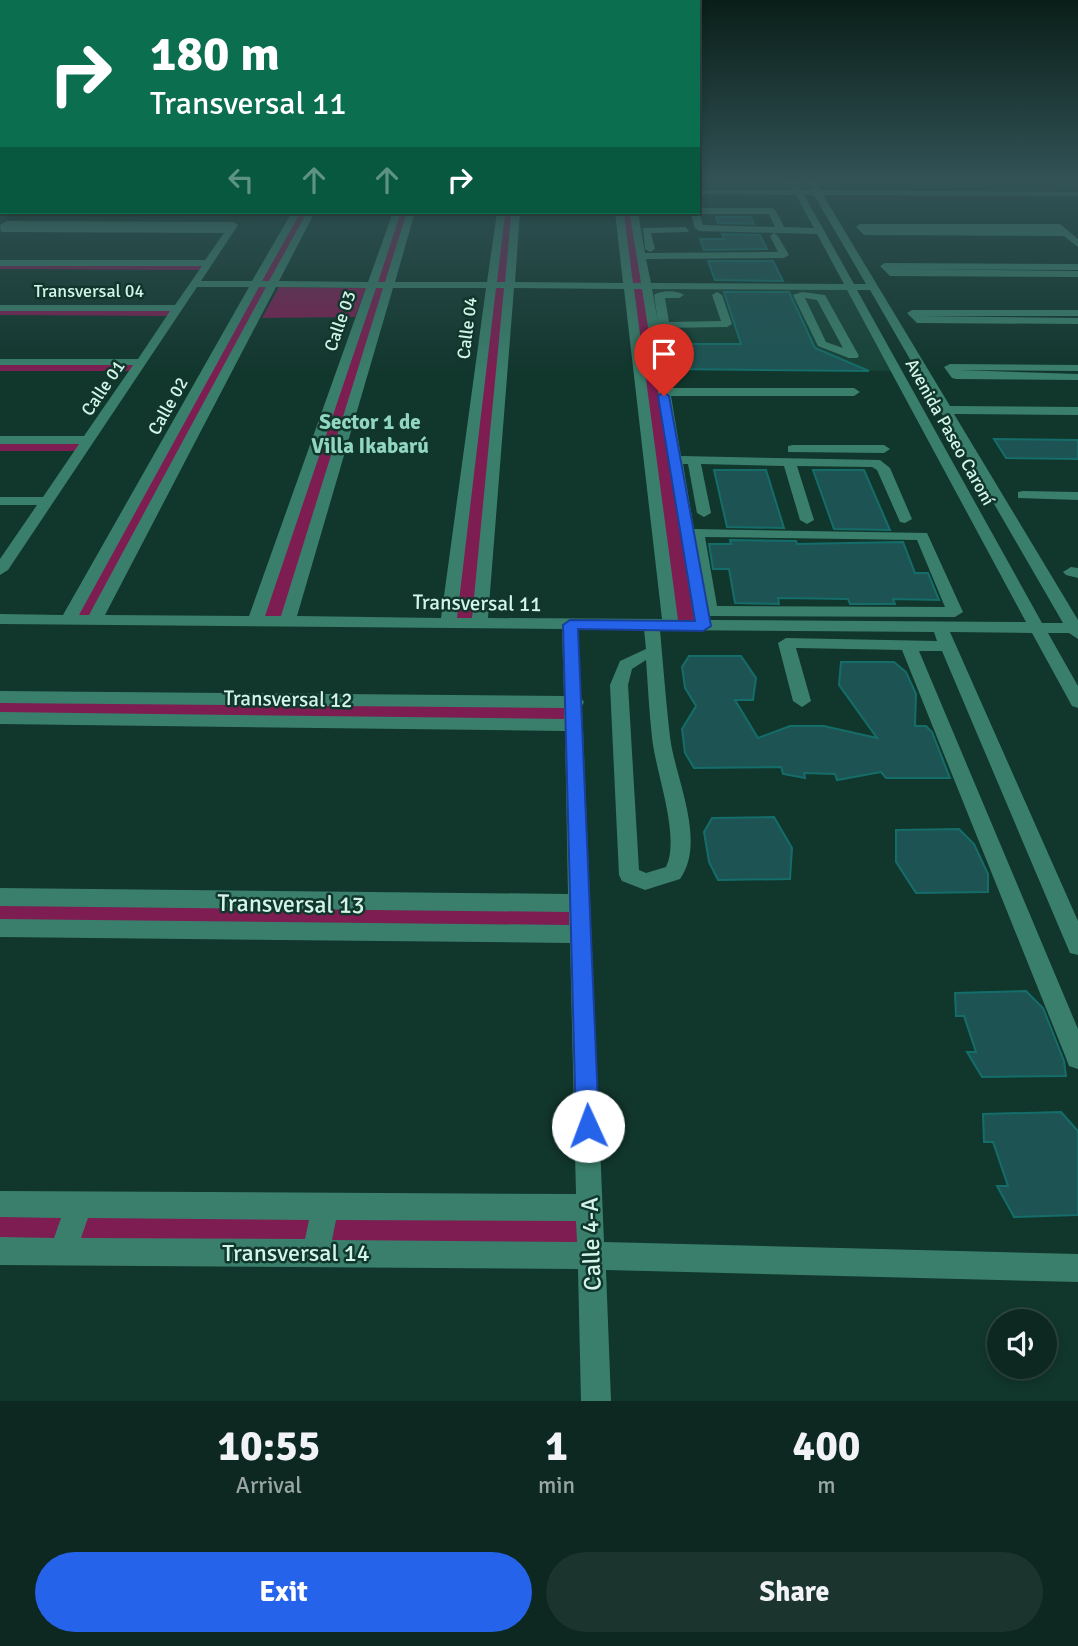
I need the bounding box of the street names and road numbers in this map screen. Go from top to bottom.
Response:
street label: Transversal 04 [34,280,145,302]
street label: Calle 03 [319,288,361,354]
street label: Calle 04 [452,295,482,360]
street label: Avenida Paseo Caroní [901,355,1000,509]
street label: Calle 01 [76,356,130,420]
street label: Calle 02 [143,373,193,439]
street label: Transversal 11 [412,589,542,617]
street label: Transversal 12 [223,685,353,713]
street label: Transversal 13 [217,888,365,920]
street label: Calle 4-A [574,1196,608,1291]
street label: Transversal 14 [222,1238,370,1268]

